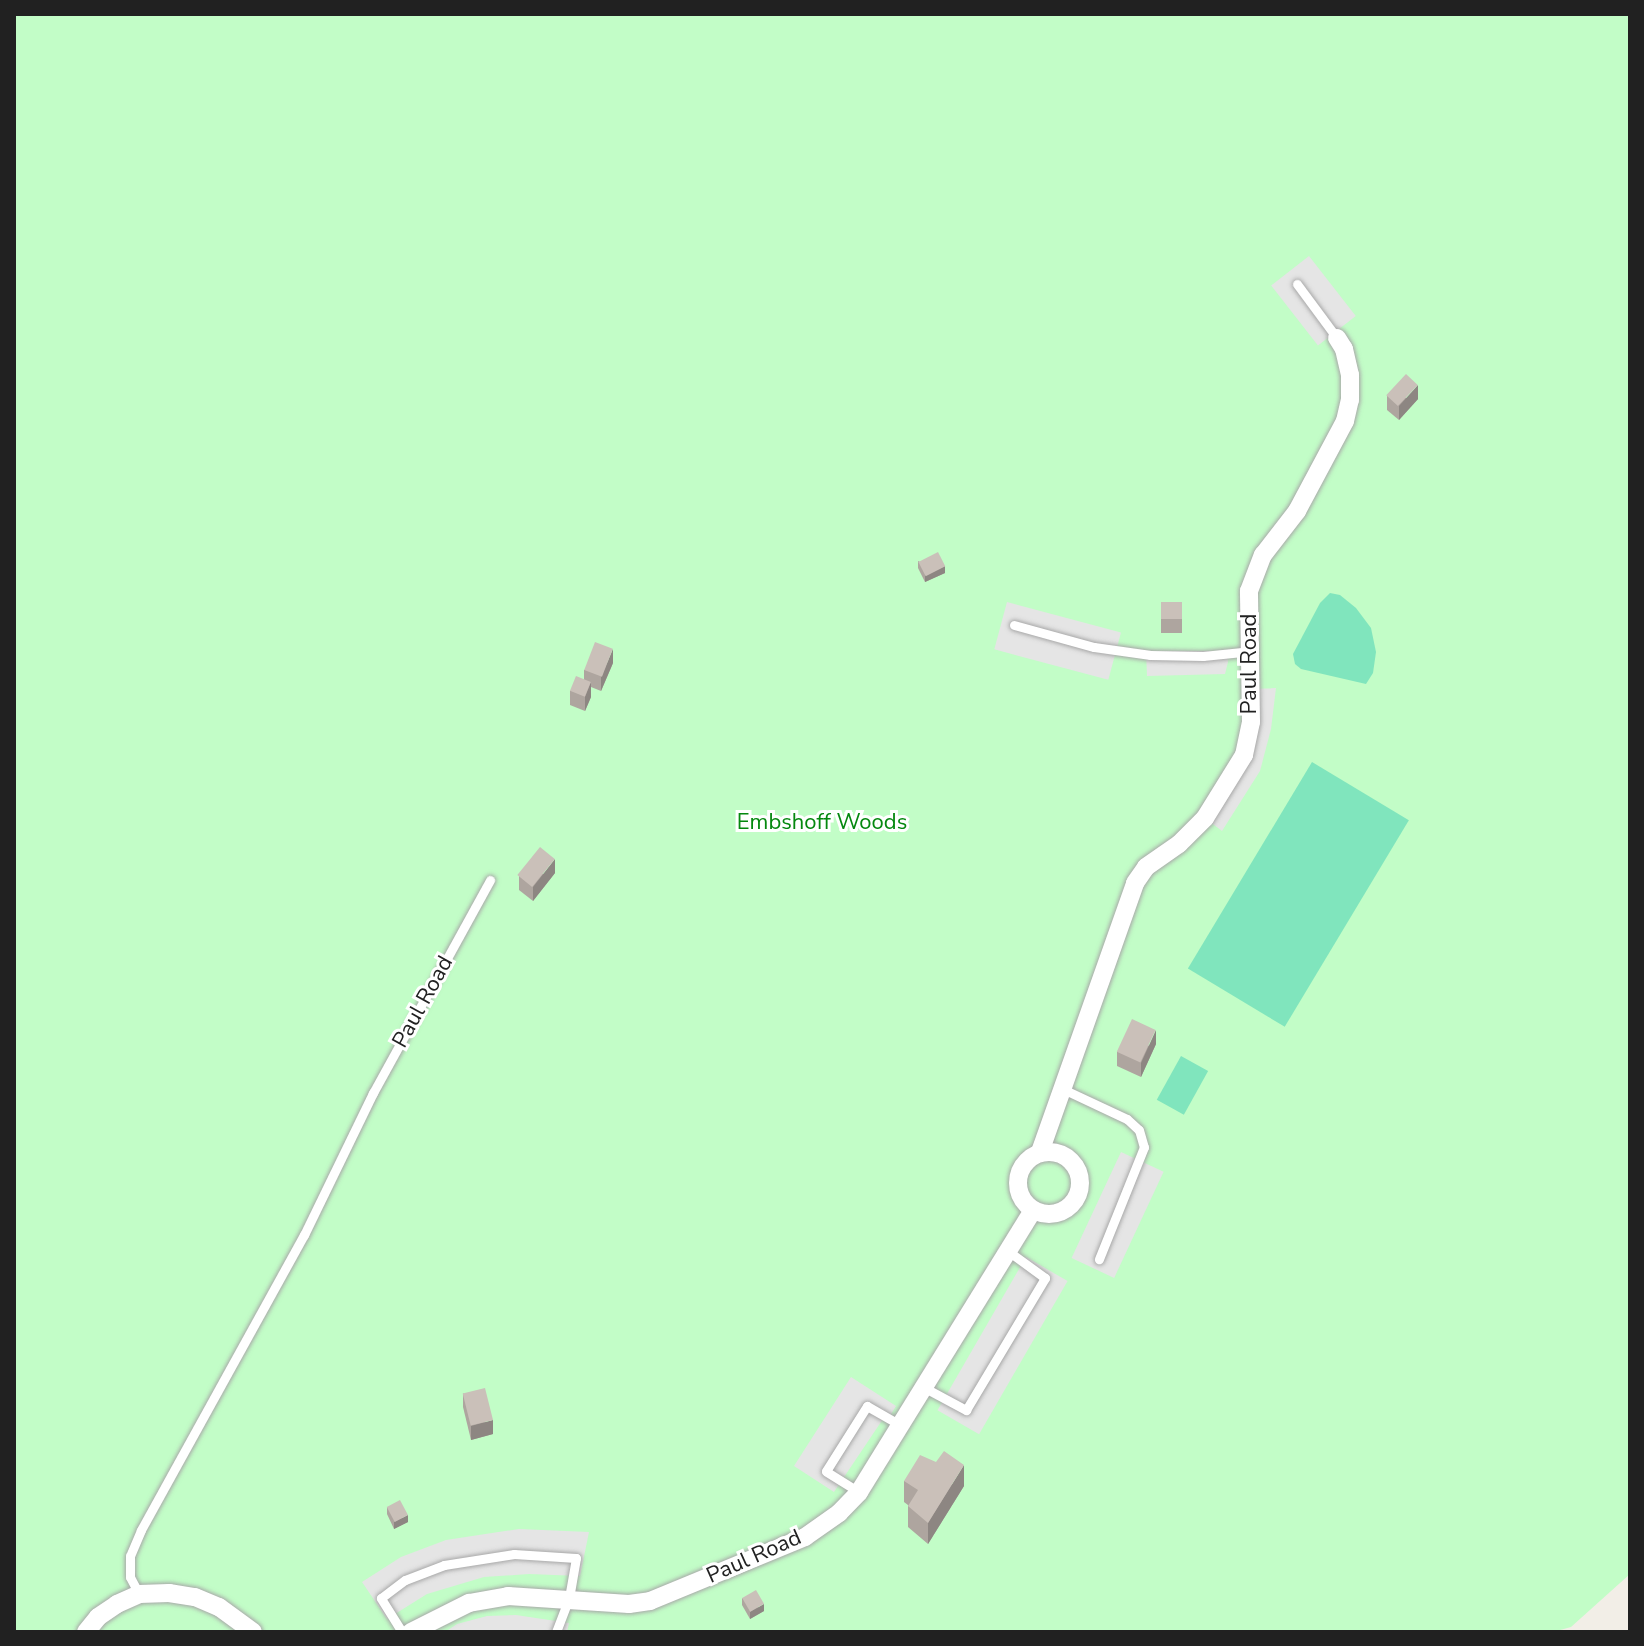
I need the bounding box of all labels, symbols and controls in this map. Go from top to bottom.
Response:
street label: Paul Road [1237,614,1263,714]
park label: Embshoff Woods [737,810,907,836]
street label: Paul Road [387,952,459,1052]
street label: Paul Road [703,1524,805,1590]

